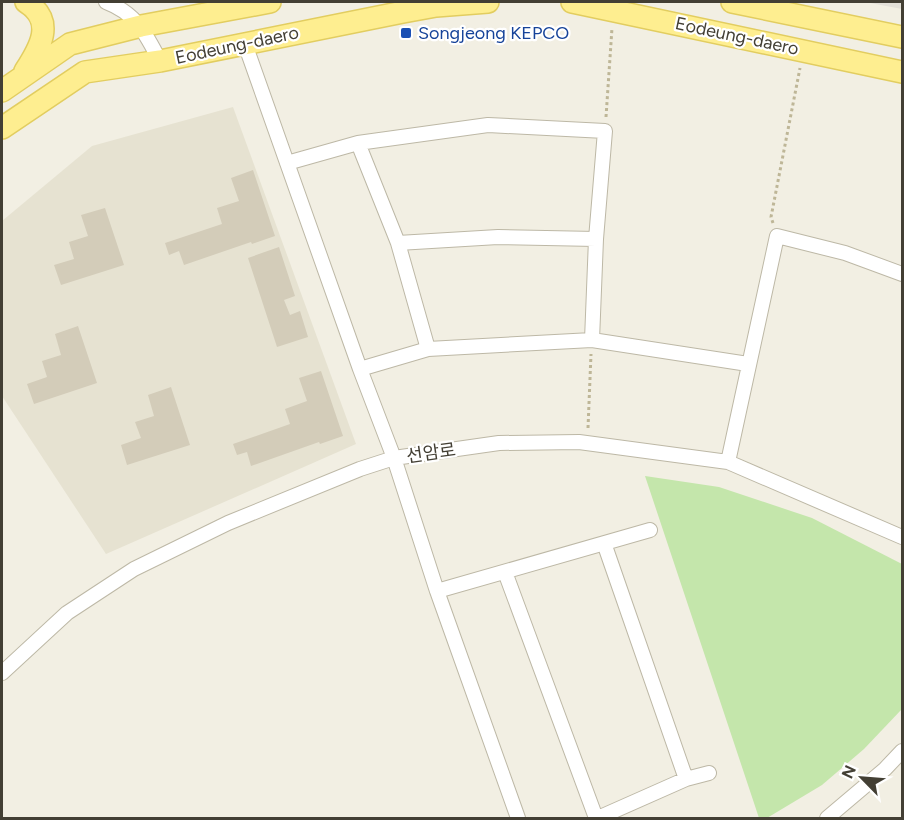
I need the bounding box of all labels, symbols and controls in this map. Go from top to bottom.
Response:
street label: Eodeung-daero [673,12,801,60]
street label: Eodeung-daero [173,21,301,69]
place label: Songjeong KEPCO [418,22,569,44]
marker: Songjeong KEPCO [399,26,413,40]
street label: 선암로 [405,439,457,467]
north arrow [832,748,892,808]
text: N [838,762,860,781]

